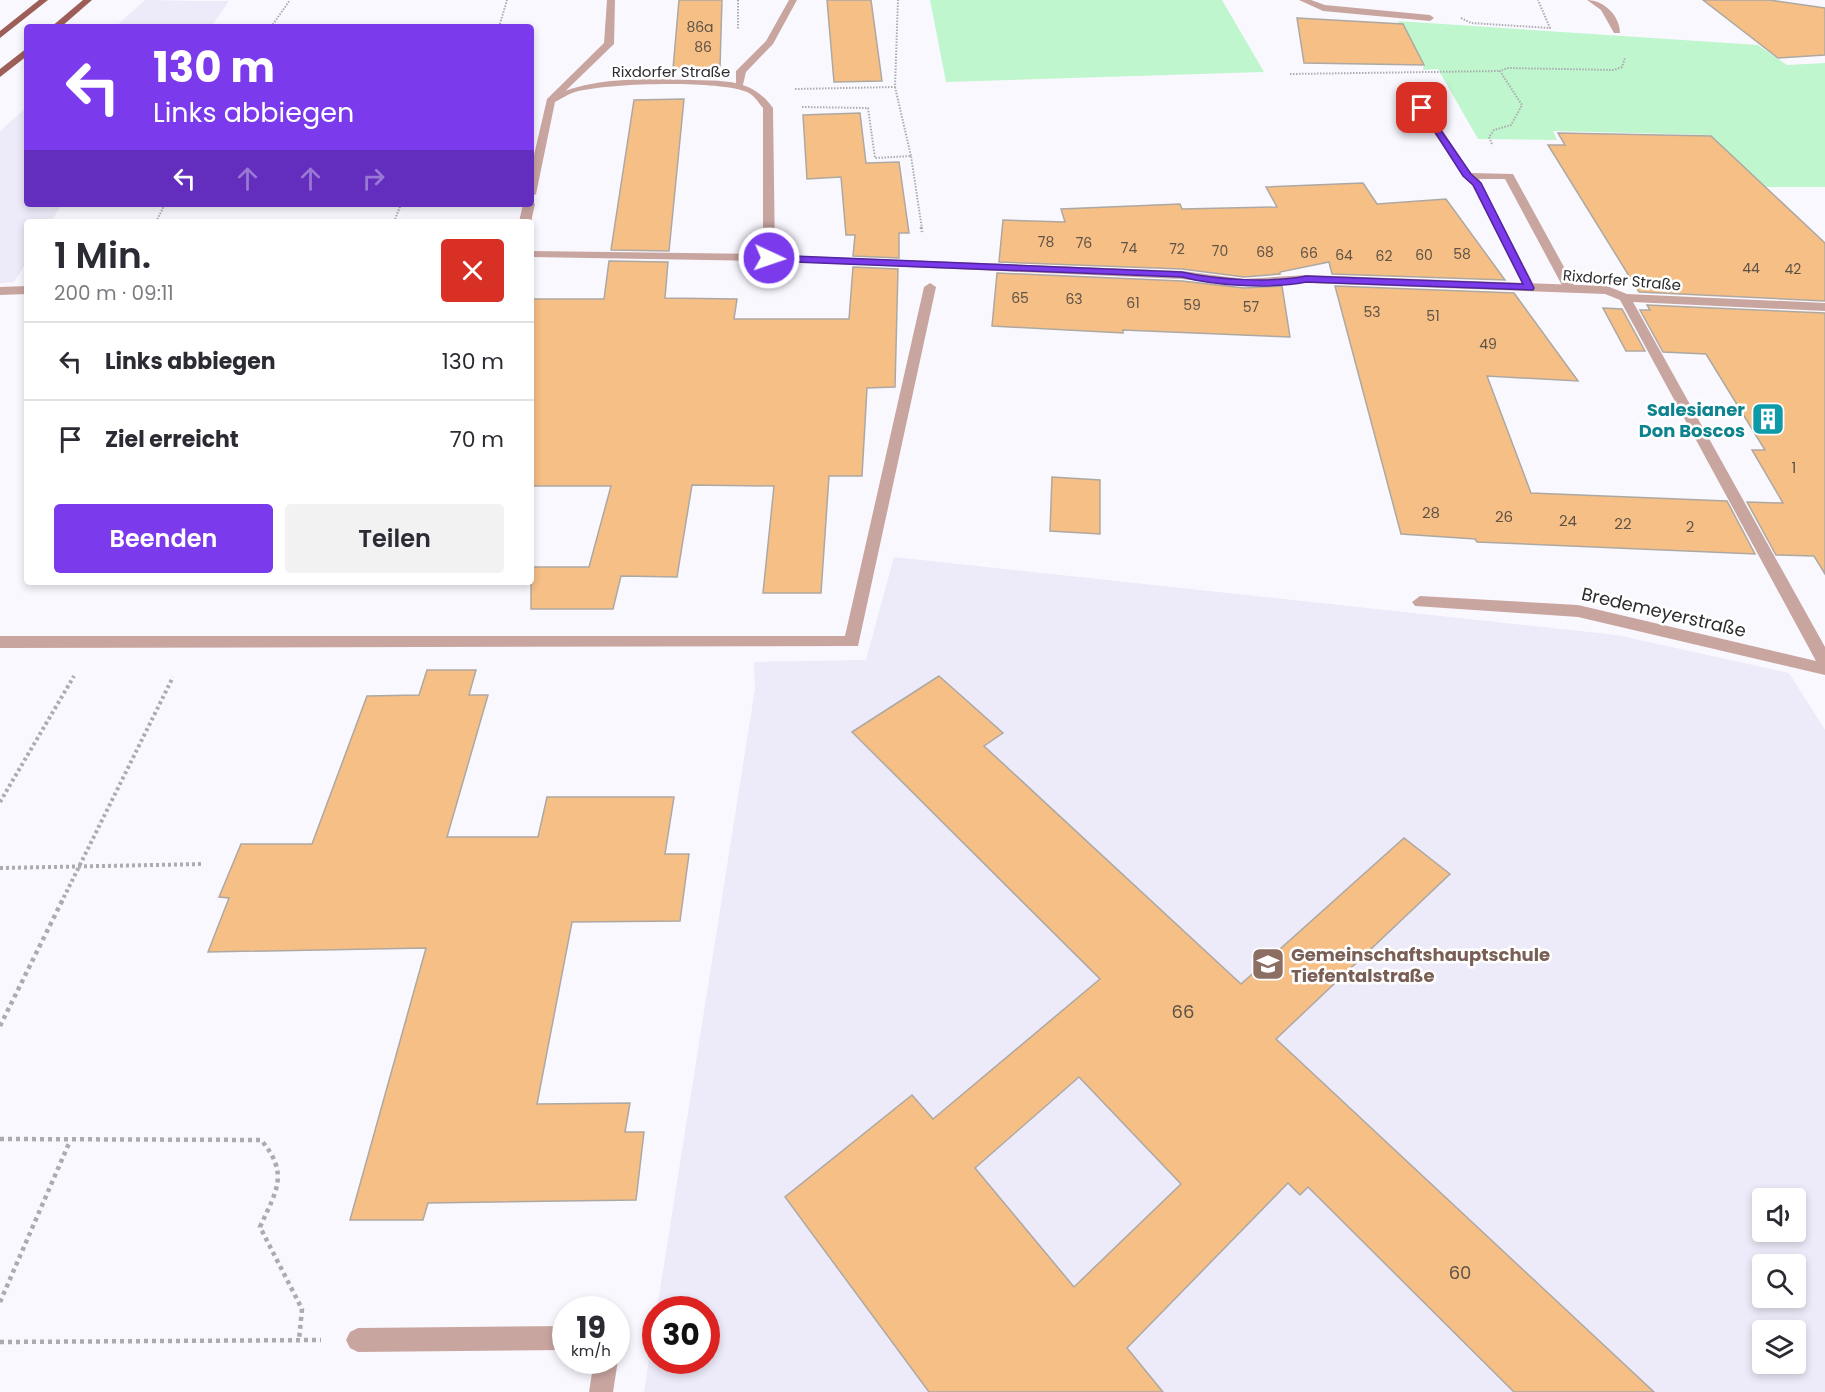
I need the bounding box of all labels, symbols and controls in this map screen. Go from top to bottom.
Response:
house number: 86a [686,17,714,37]
house number: 86 [694,37,712,57]
text: 130 m [153,38,275,97]
icon: left [54,48,132,126]
street label: Rixdorfer Straße [612,61,730,82]
pin [1396,82,1447,133]
icon: arrive [1405,91,1438,124]
text: Links abbiegen [153,94,354,131]
icon: left [168,162,201,195]
icon: ahead [231,162,264,195]
icon: ahead [294,162,327,195]
icon: right [357,162,390,195]
position arrow [737,226,801,290]
text: 1 Min. [54,230,151,281]
house number: 78 [1038,232,1054,252]
house number: 76 [1076,233,1092,253]
house number: 74 [1121,238,1137,258]
button: close [441,239,504,302]
house number: 72 [1169,239,1185,259]
house number: 70 [1212,241,1228,261]
house number: 68 [1256,242,1274,262]
house number: 66 [1300,243,1318,263]
house number: 58 [1453,244,1471,264]
house number: 64 [1335,245,1353,265]
house number: 60 [1415,245,1433,265]
house number: 62 [1376,246,1392,266]
house number: 44 [1742,258,1760,278]
house number: 42 [1785,259,1801,279]
street label: Rixdorfer Straße [1562,264,1682,296]
text: 200 m · 09:11 [54,279,174,307]
house number: 65 [1011,288,1029,308]
house number: 63 [1065,289,1083,309]
house number: 61 [1126,293,1140,313]
house number: 59 [1183,295,1201,315]
house number: 57 [1243,297,1260,317]
house number: 53 [1363,302,1381,322]
house number: 51 [1426,306,1440,326]
house number: 49 [1479,334,1497,354]
icon: left [54,345,87,378]
text: Links abbiegen [105,346,276,377]
text: 130 m [442,346,504,377]
place label: Salesianer Don Boscos [1639,397,1745,443]
building icon: Salesianer Don Boscos [1750,401,1786,437]
icon: arrive [54,423,87,456]
text: Ziel erreicht [105,424,239,455]
text: 70 m [450,424,504,455]
house number: 1 [1792,457,1796,478]
house number: 28 [1422,502,1440,523]
button: Beenden [54,504,273,573]
button: Teilen [285,504,504,573]
house number: 26 [1495,506,1513,527]
house number: 24 [1559,510,1577,531]
house number: 22 [1614,513,1632,534]
house number: 2 [1686,516,1694,537]
street label: Bredemeyerstraße [1579,581,1749,643]
place label: Gemeinschaftshauptschule Tiefentalstraße [1291,942,1550,988]
school or university icon: Gemeinschaftshauptschule Tiefentalstraße [1250,946,1286,982]
house number: 66 [1172,999,1194,1024]
map controls [1752,1188,1806,1374]
button: sound [1752,1188,1806,1242]
button: search [1752,1254,1806,1308]
house number: 60 [1449,1260,1471,1285]
speed limit sign: 30 [642,1296,720,1374]
text: 19 [576,1306,606,1349]
button: layers [1752,1320,1806,1374]
text: km/h [571,1340,611,1361]

